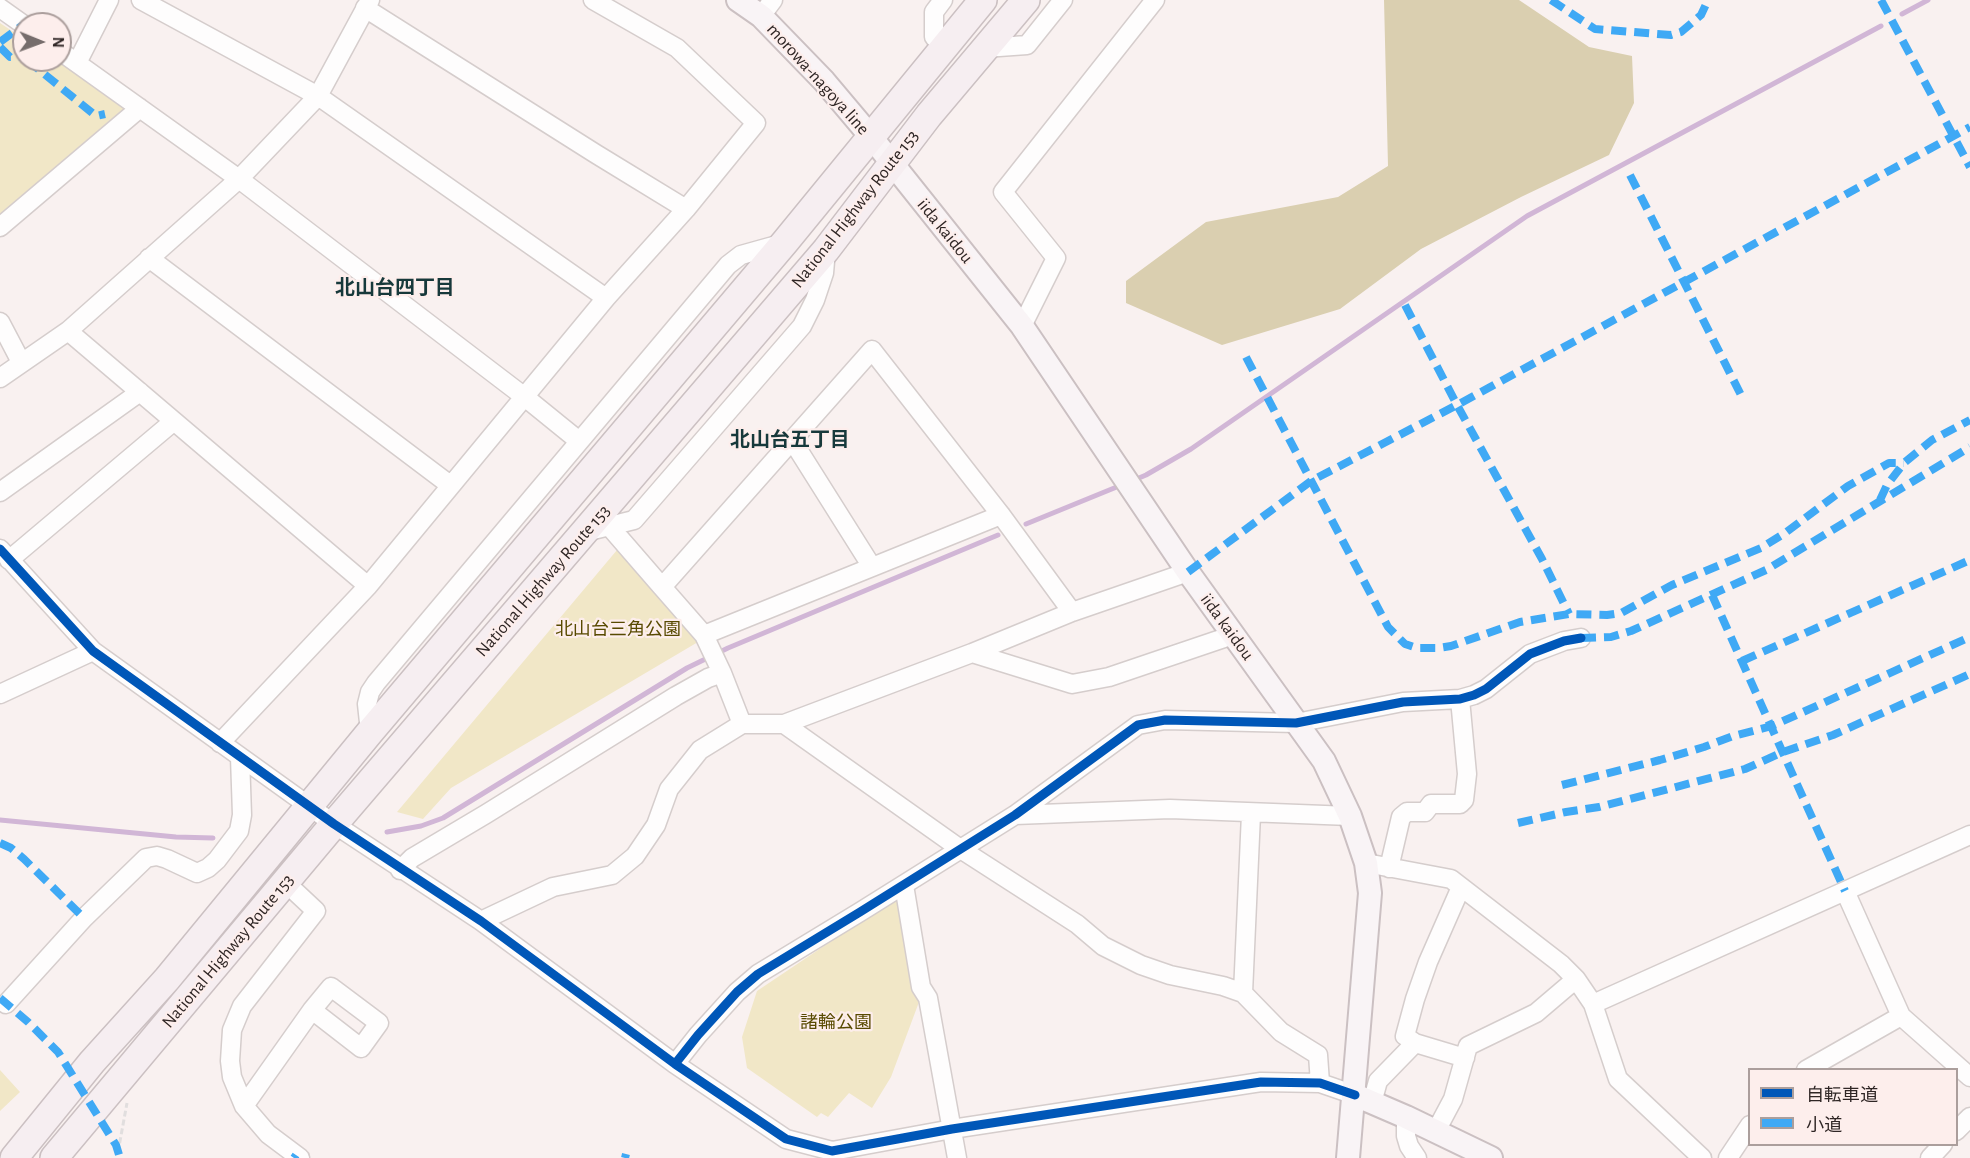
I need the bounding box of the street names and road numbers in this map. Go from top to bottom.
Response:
street label: morowa-nagoya line [762,19,874,139]
street label: National Highway Route 153 [787,126,923,292]
street label: iida kaidou [912,194,978,268]
street label: National Highway Route 153 [471,501,615,661]
street label: iida kaidou [1196,589,1258,665]
street label: National Highway Route 153 [157,870,299,1032]

